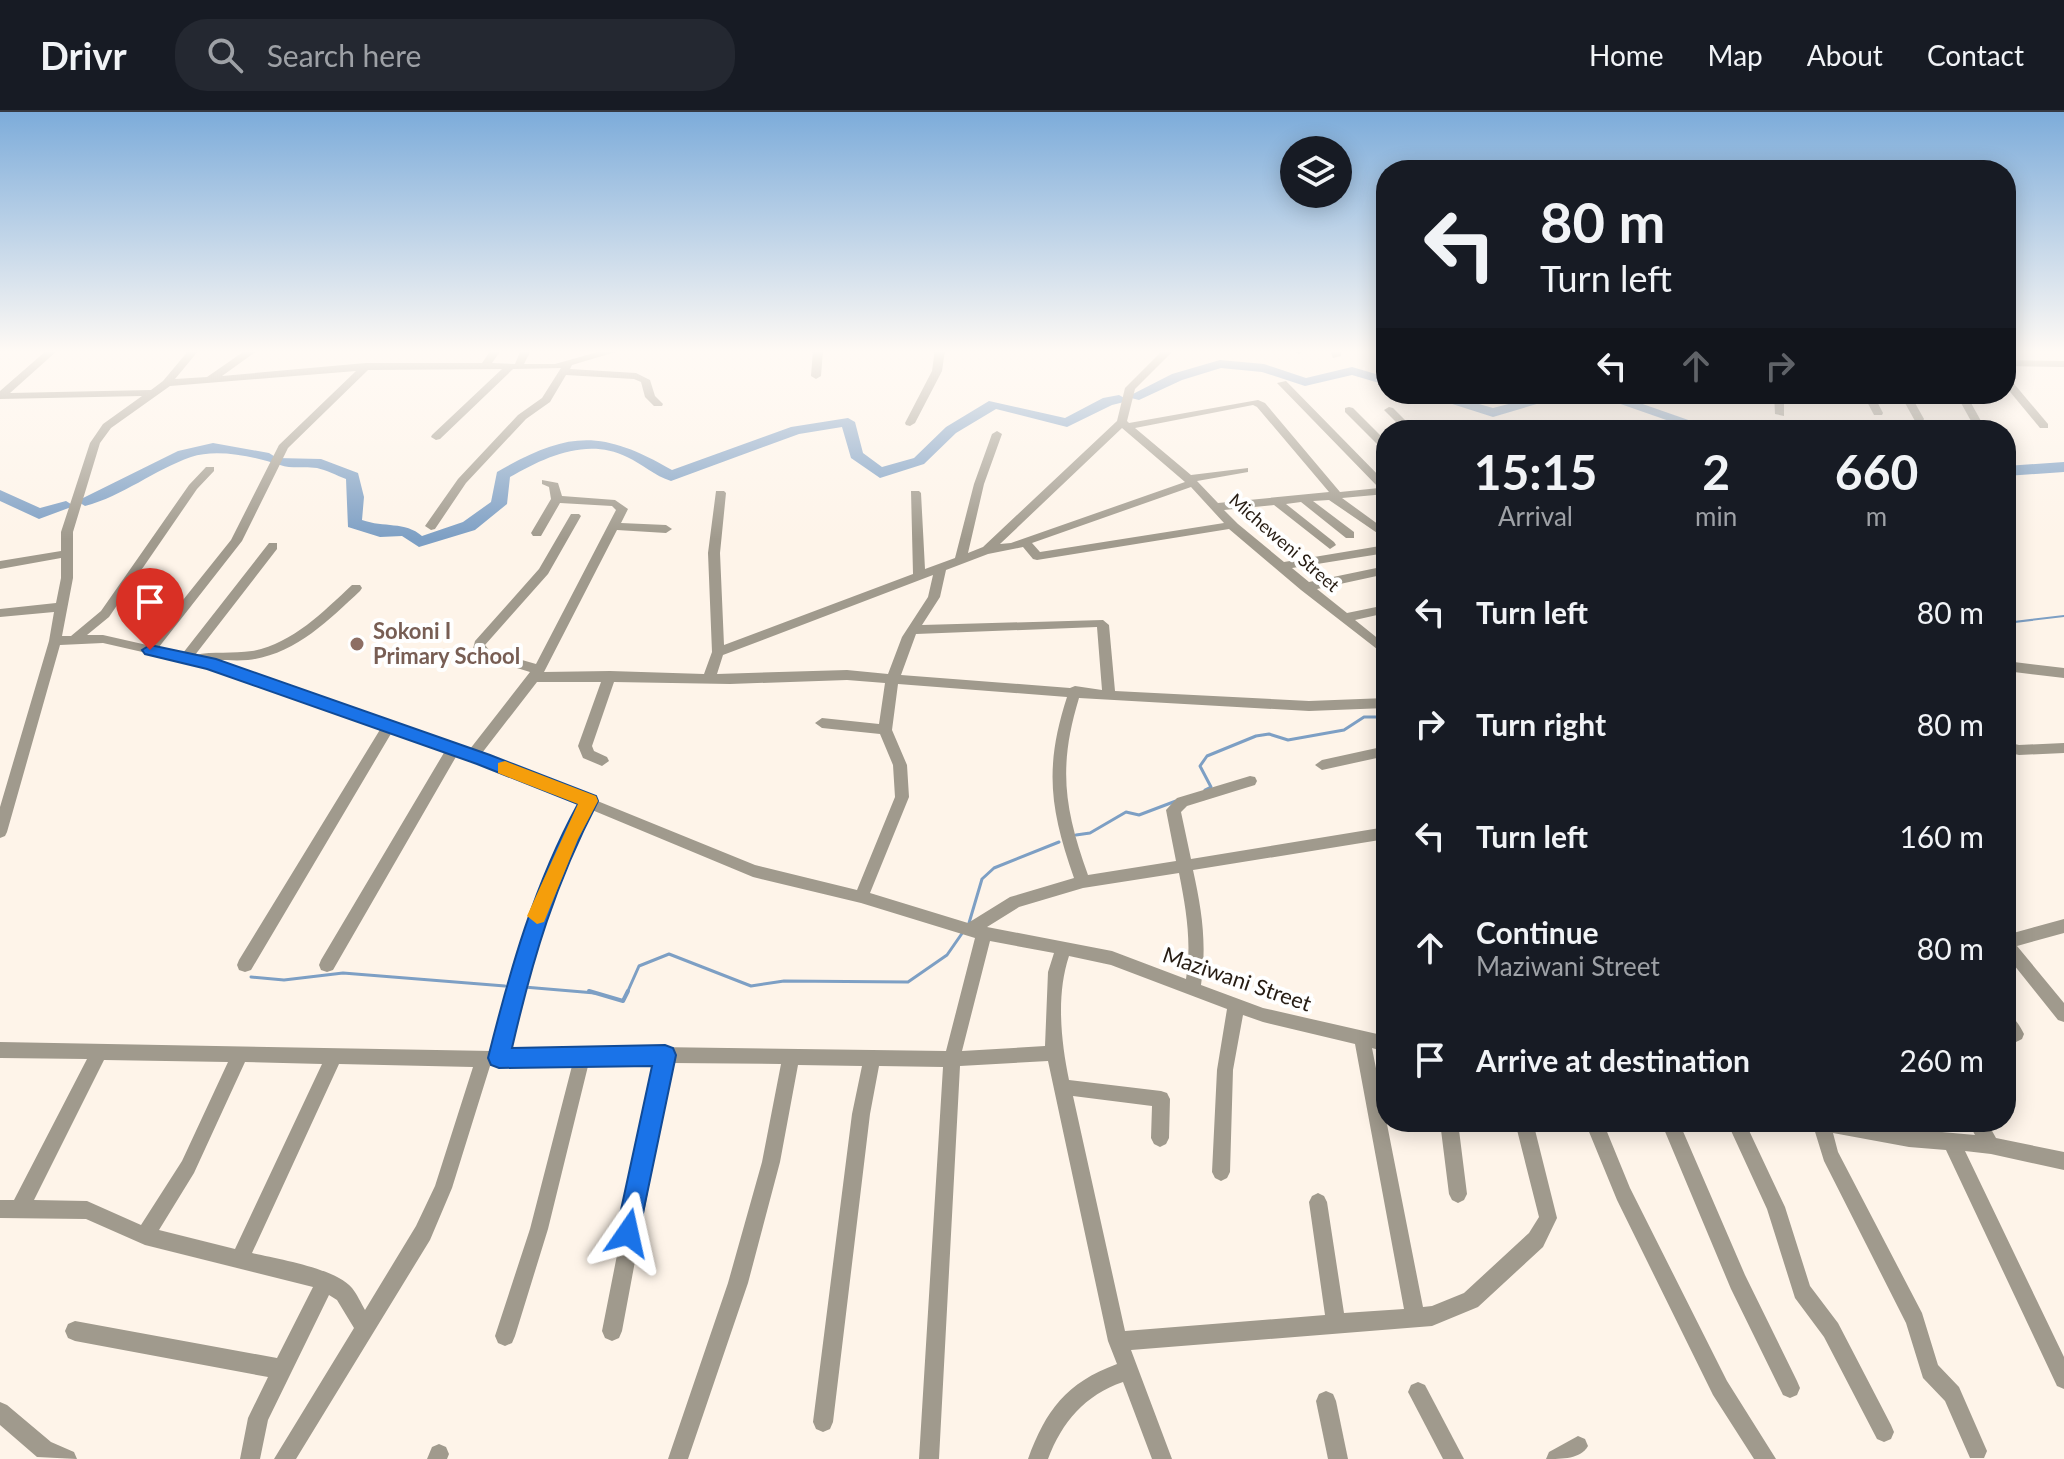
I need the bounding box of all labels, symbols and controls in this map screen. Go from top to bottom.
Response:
search box [175,19,735,91]
text: Drivr [40,32,127,78]
icon: search [203,33,247,77]
text: Search here [267,37,421,73]
text: Home [1589,38,1664,72]
text: Map [1708,38,1763,72]
text: About [1807,38,1883,72]
text: Contact [1927,38,2024,72]
map controls [1280,136,1352,208]
button: layers [1280,136,1352,208]
text: 80 m [1540,188,1665,255]
icon: left [1408,192,1512,296]
text: Turn left [1540,256,1672,300]
icon: left [1590,344,1634,388]
icon: ahead [1674,344,1718,388]
icon: right [1758,344,1802,388]
text: 15:15 [1474,443,1597,500]
text: 2 [1702,443,1730,500]
text: 660 [1835,443,1918,500]
street label: Micheweni Street [1225,488,1345,596]
text: Arrival [1498,500,1573,532]
text: min [1695,500,1737,532]
text: m [1866,500,1887,532]
pin [116,568,184,650]
icon: arrive [128,580,172,624]
icon: left [1408,590,1452,634]
text: Turn left [1476,594,1588,630]
text: 80 m [1917,594,1984,630]
place label: Sokoni I Primary School [373,617,520,669]
marker: Sokoni I Primary School [348,635,366,653]
icon: right [1408,702,1452,746]
text: Turn right [1476,706,1606,742]
text: 80 m [1917,706,1984,742]
icon: left [1408,814,1452,858]
text: Turn left [1476,818,1588,854]
text: 160 m [1899,818,1984,854]
text: Continue [1476,914,1599,950]
icon: ahead [1408,926,1452,970]
text: 80 m [1917,930,1984,966]
street label: Maziwani Street [1159,940,1315,1017]
text: Maziwani Street [1476,950,1660,982]
icon: arrive [1408,1038,1452,1082]
text: Arrive at destination [1476,1042,1750,1078]
text: 260 m [1899,1042,1984,1078]
position arrow [586,1191,670,1275]

